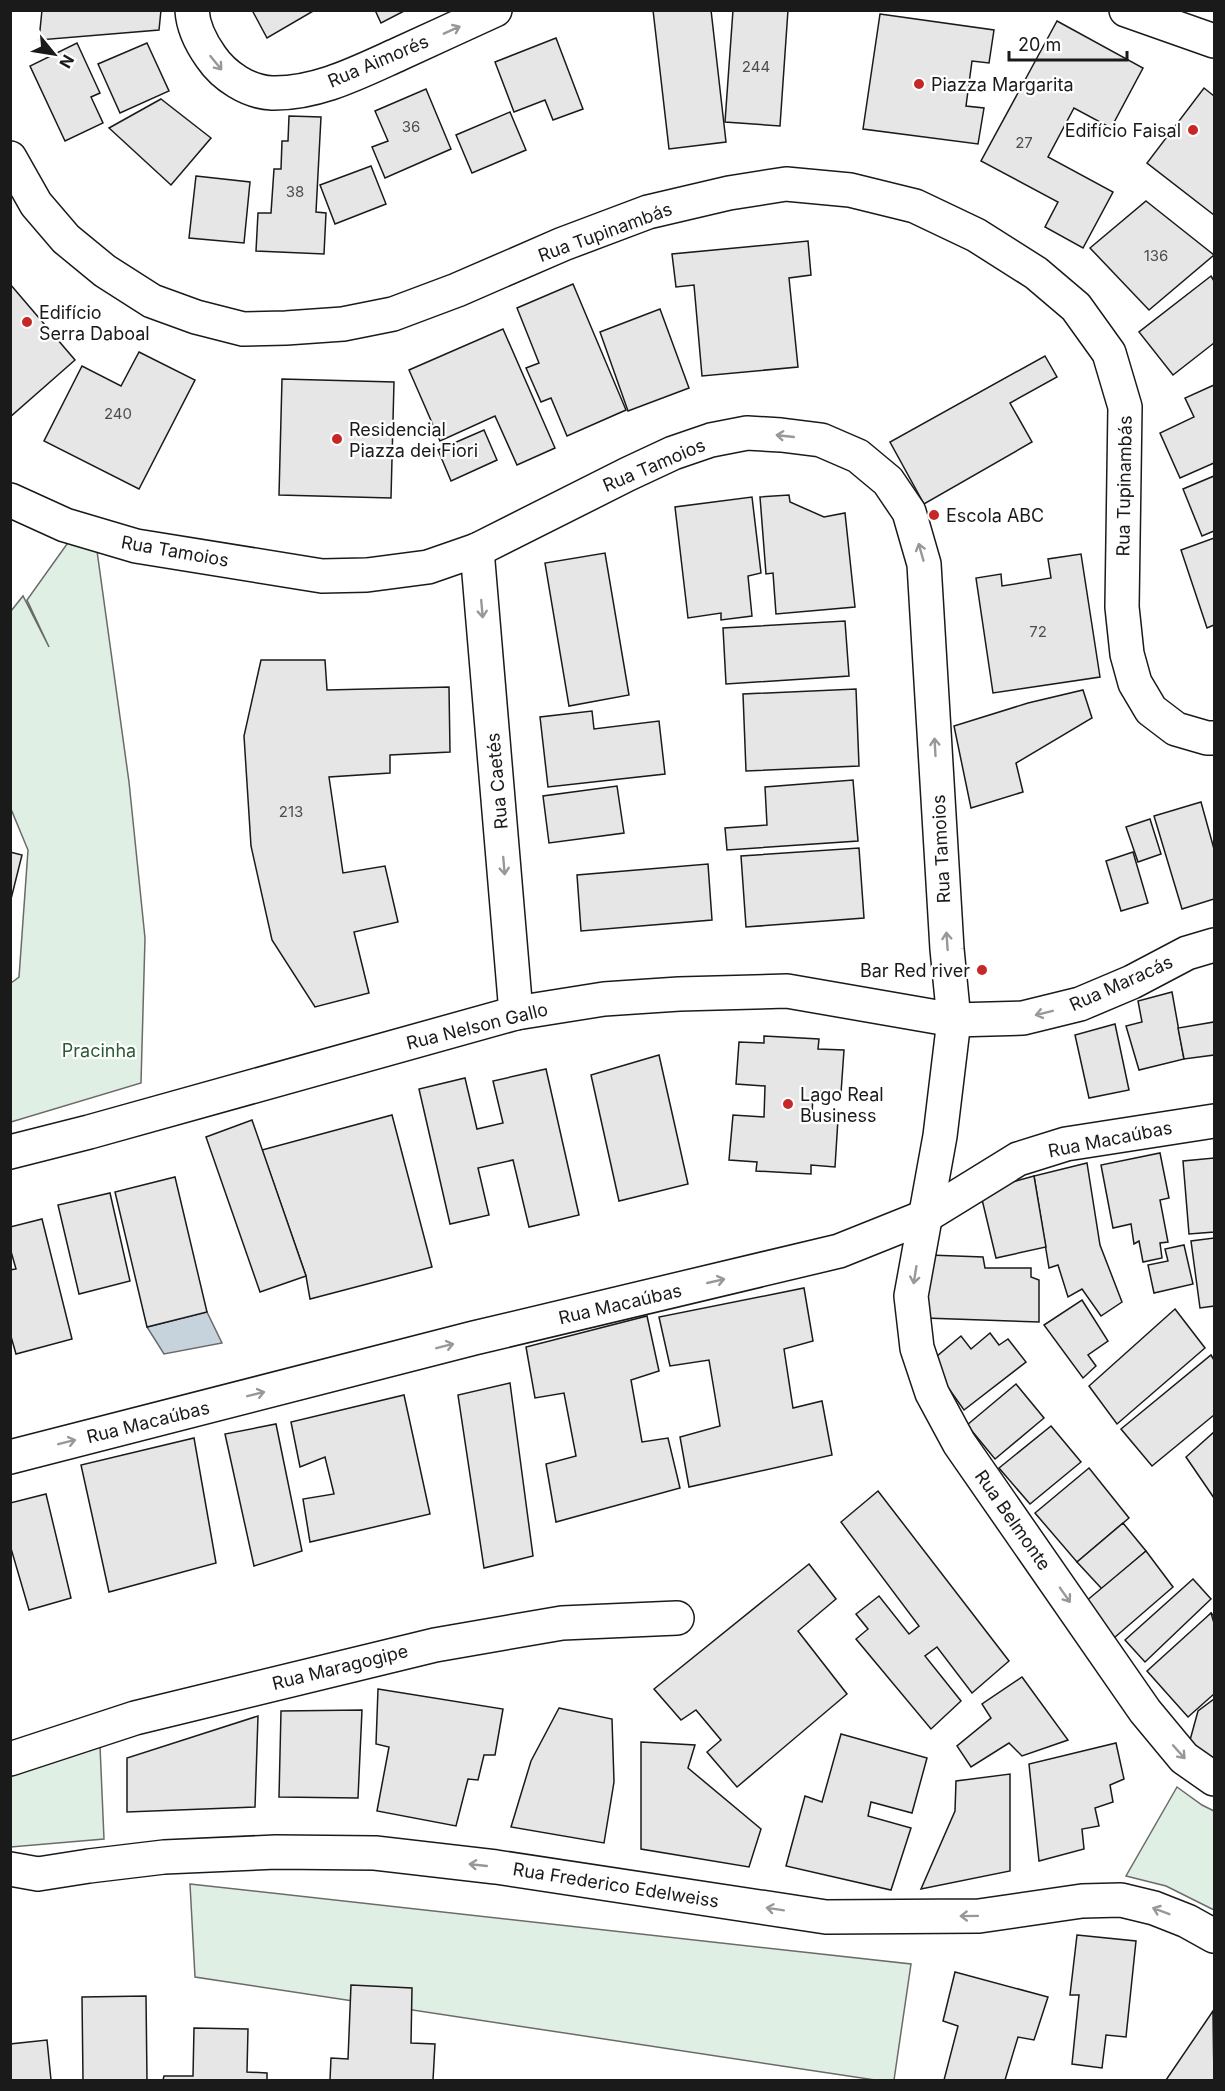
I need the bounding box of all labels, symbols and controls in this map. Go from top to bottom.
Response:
north arrow [24,24,84,84]
one-way arrow [443,24,461,35]
scale bar [1009,24,1128,62]
street label: Rua Aimorés [325,30,431,92]
text: 20 m [1018,34,1061,55]
text: N [55,51,79,72]
one-way arrow [209,55,222,71]
house number: 244 [742,57,770,76]
place label: Piazza Margarita [931,74,1074,95]
marker: Piazza Margarita [912,77,926,91]
house number: 36 [402,117,420,136]
place label: Edifício Faisal [1065,120,1181,141]
marker: Edifício Faisal [1186,123,1200,137]
house number: 27 [1015,133,1033,152]
house number: 38 [286,182,304,201]
street label: Rua Tupinambás [535,198,675,266]
house number: 136 [1144,246,1168,265]
place label: Edifício Serra Daboal [39,302,150,344]
marker: Edifício Serra Daboal [20,315,34,329]
house number: 240 [104,404,132,423]
street label: Rua Tupinambás [1112,415,1136,557]
place label: Residencial Piazza dei Fiori [349,419,478,461]
one-way arrow [776,430,796,441]
marker: Residencial Piazza dei Fiori [330,432,344,446]
street label: Rua Tamoios [600,434,708,496]
place label: Escola ABC [946,505,1044,526]
marker: Escola ABC [927,508,941,522]
street label: Rua Tamoios [119,531,231,571]
one-way arrow [915,543,926,562]
one-way arrow [477,598,488,618]
house number: 72 [1029,622,1047,641]
street label: Rua Caetés [482,732,512,830]
one-way arrow [929,737,940,757]
street label: Rua Tamoios [928,794,954,904]
house number: 213 [279,802,303,821]
one-way arrow [499,855,510,875]
one-way arrow [941,932,952,952]
street label: Rua Maracás [1066,951,1176,1015]
place label: Bar Red river [860,960,970,981]
marker: Bar Red river [975,963,989,977]
street label: Rua Nelson Gallo [404,998,550,1054]
one-way arrow [1035,1008,1054,1020]
park label: Pracinha [62,1040,136,1061]
place label: Lago Real Business [800,1084,884,1126]
marker: Lago Real Business [781,1097,795,1111]
street label: Rua Macaúbas [1046,1117,1174,1161]
one-way arrow [909,1264,920,1284]
one-way arrow [707,1274,726,1286]
street label: Rua Macaúbas [556,1280,684,1328]
one-way arrow [435,1339,454,1351]
one-way arrow [246,1388,265,1399]
street label: Rua Macaúbas [84,1397,212,1447]
one-way arrow [57,1436,76,1448]
street label: Rua Belmonte [971,1466,1055,1574]
one-way arrow [1059,1586,1071,1602]
street label: Rua Maragogipe [270,1640,410,1694]
one-way arrow [1173,1744,1186,1760]
street label: Rua Frederico Edelweiss [511,1858,721,1912]
one-way arrow [468,1859,488,1870]
one-way arrow [765,1903,785,1914]
one-way arrow [1153,1905,1171,1916]
one-way arrow [960,1911,980,1922]

